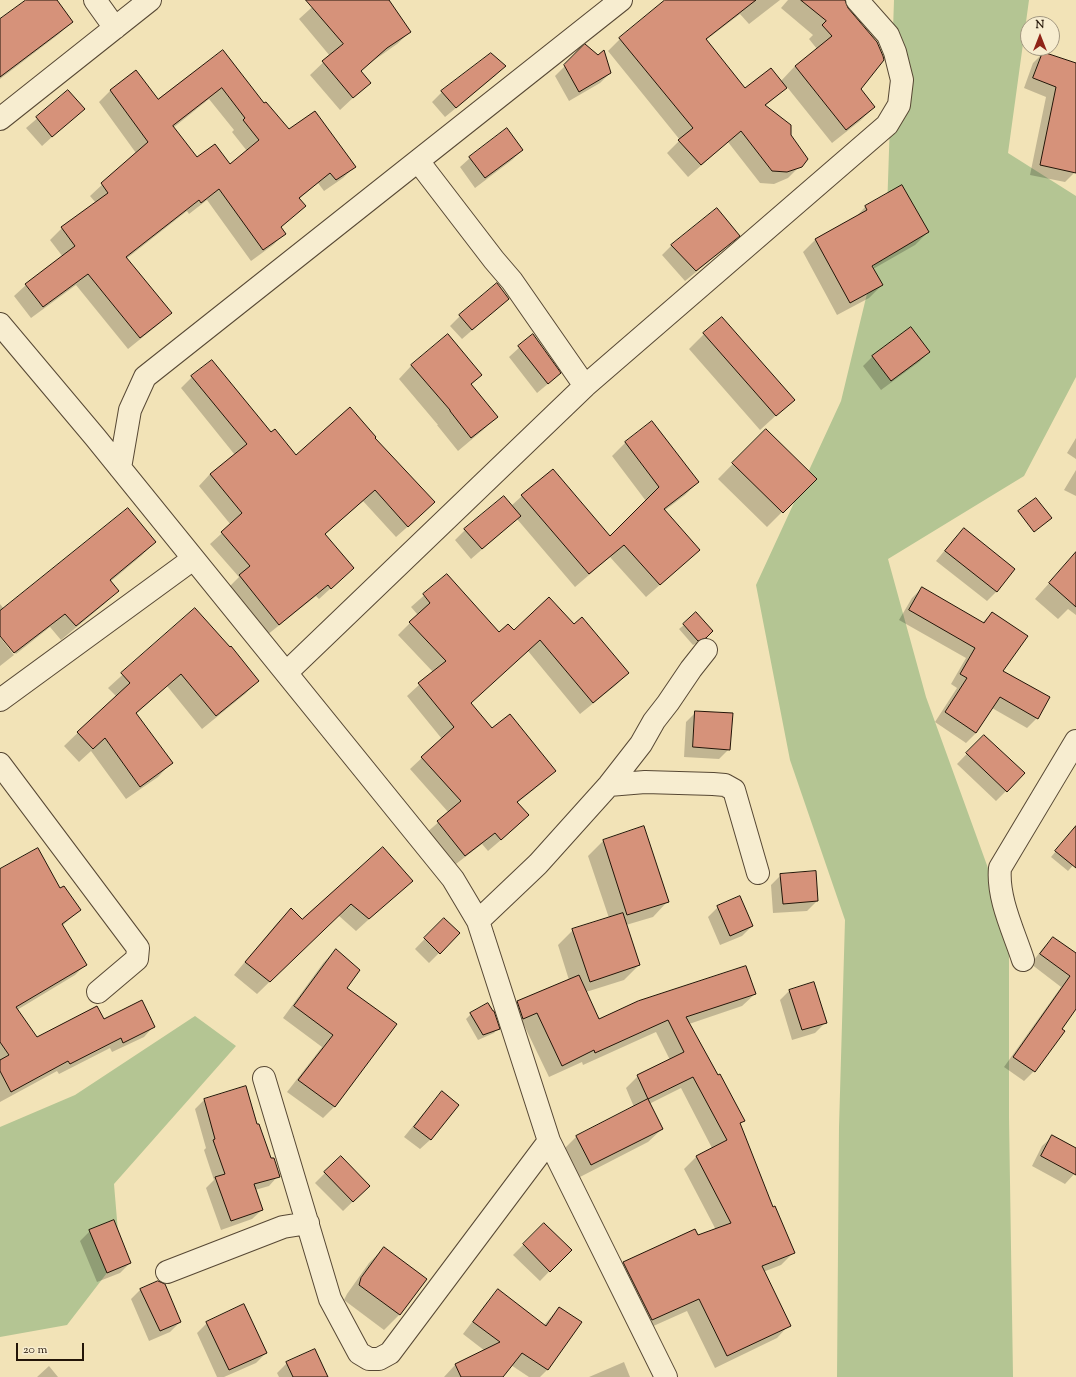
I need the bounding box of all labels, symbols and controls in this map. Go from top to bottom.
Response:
north arrow [1020,16,1060,56]
text: N [1036,17,1044,33]
scale bar [18,1335,86,1361]
text: 20 m [23,1341,47,1359]

